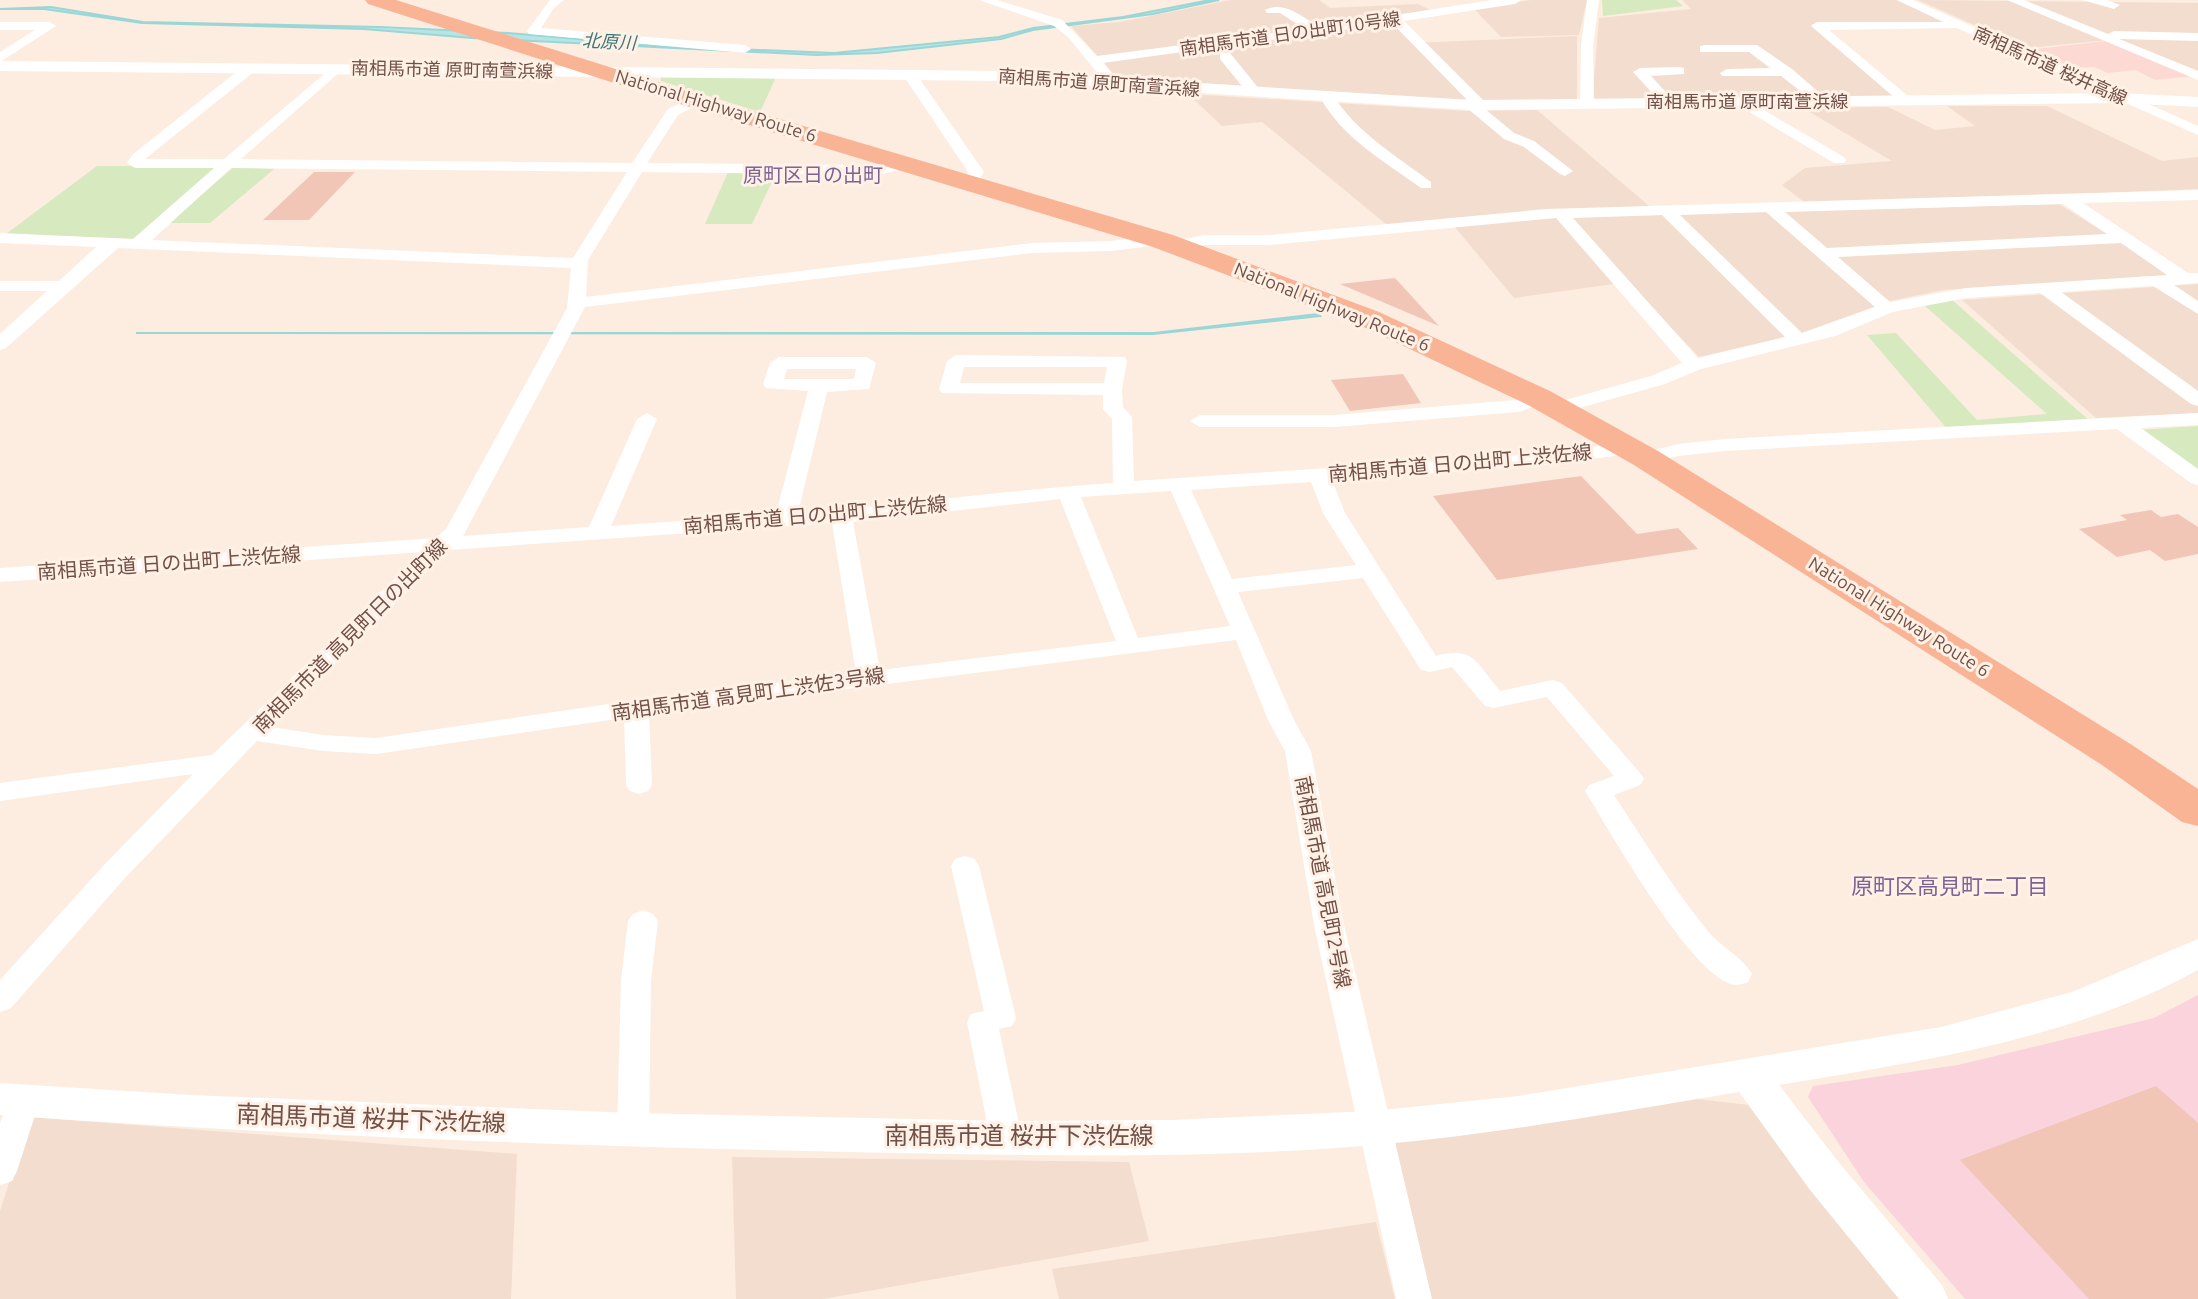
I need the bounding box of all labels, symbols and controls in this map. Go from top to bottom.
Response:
street label: 南相馬市道 日の出町10号線 [1178,8,1401,58]
street label: 南相馬市道 桜井高線 [1970,22,2130,108]
water label: 北原川 [582,30,639,53]
street label: 南相馬市道 原町南萱浜線 [351,57,553,81]
street label: National Highway Route 6 [613,65,819,145]
street label: 南相馬市道 原町南萱浜線 [998,65,1201,99]
street label: 南相馬市道 原町南萱浜線 [1646,91,1848,111]
district label: 原町区日の出町 [743,163,883,186]
street label: National Highway Route 6 [1232,258,1433,355]
street label: 南相馬市道 日の出町上渋佐線 [1327,440,1593,485]
street label: 南相馬市道 日の出町上渋佐線 [682,492,948,537]
street label: 南相馬市道 高見町日の出町線 [248,534,451,737]
street label: 南相馬市道 日の出町上渋佐線 [36,542,302,583]
street label: National Highway Route 6 [1806,552,1994,680]
street label: 南相馬市道 高見町上渋佐3号線 [610,663,886,724]
street label: 南相馬市道 高見町2号線 [1292,774,1355,990]
district label: 原町区高見町二丁目 [1851,873,2049,898]
street label: 南相馬市道 桜井下渋佐線 [236,1100,506,1137]
street label: 南相馬市道 桜井下渋佐線 [884,1122,1154,1149]

